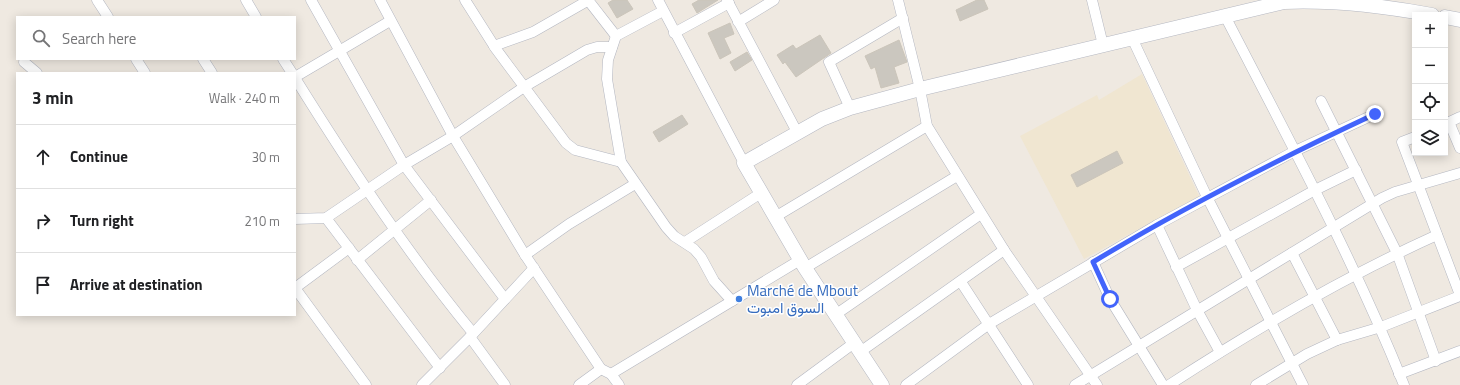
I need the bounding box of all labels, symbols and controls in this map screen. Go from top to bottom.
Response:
map controls [1412,12,1448,156]
button: + [1412,12,1448,48]
search box [16,16,296,60]
icon: search [30,27,52,49]
text: Search here [62,27,136,50]
button: − [1412,48,1448,84]
button: locate [1412,84,1448,120]
text: 3 min [32,85,73,111]
text: Walk · 240 m [209,88,280,108]
route end [1366,105,1384,123]
button: layers [1412,120,1448,156]
text: Continue [70,145,128,168]
icon: ahead [32,146,54,168]
text: 30 m [252,147,280,167]
text: Turn right [70,209,134,232]
icon: right [32,210,54,232]
text: 210 m [244,211,280,231]
text: Arrive at destination [70,273,203,296]
icon: arrive [32,274,54,296]
place label: Marché de Mbout السوق امبوت [747,279,859,319]
route start [1101,290,1119,308]
marker: Marché de Mbout السوق امبوت [734,294,744,304]

